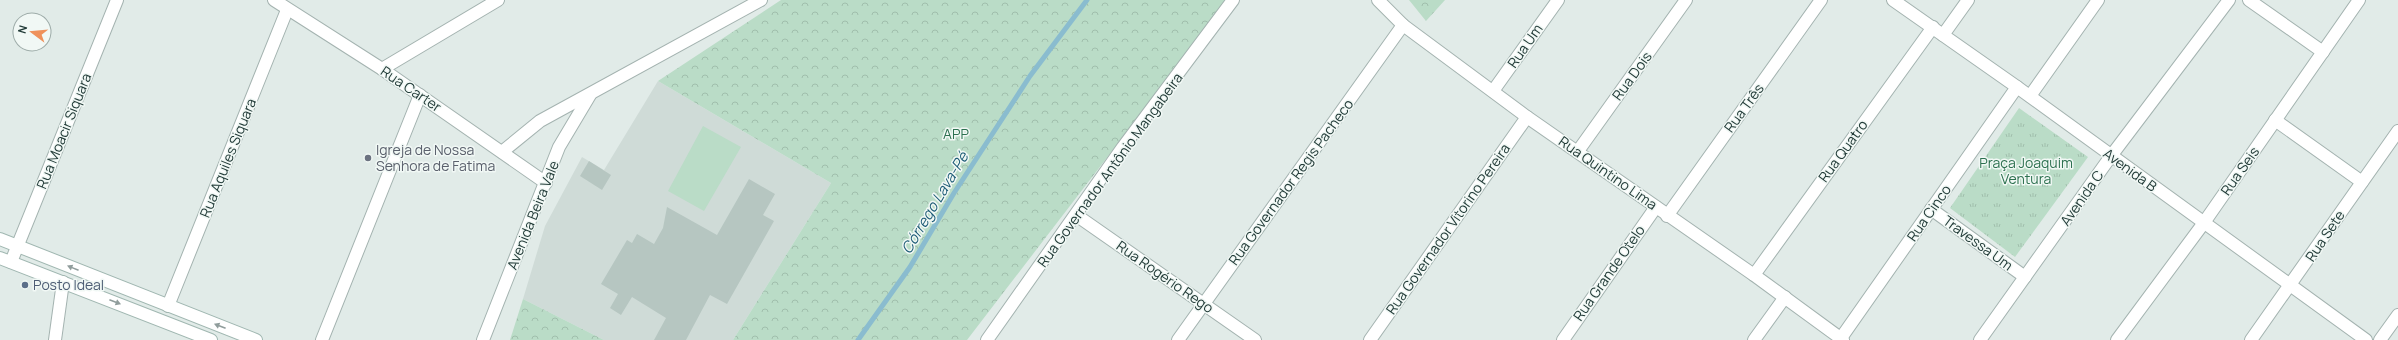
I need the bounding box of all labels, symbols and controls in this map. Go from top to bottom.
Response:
north arrow [12,12,52,52]
street label: Rua Um [1503,20,1547,71]
text: N [14,23,30,35]
street label: Rua Dois [1607,47,1656,104]
street label: Rua Carter [377,61,445,116]
street label: Rua Governador Antônio Mangabeira [1033,69,1187,271]
street label: Rua Moacir Siquara [32,70,95,191]
street label: Rua Três [1719,79,1768,136]
street label: Rua Aquiles Siquara [195,95,260,220]
street label: Rua Governador Regis Pacheco [1224,95,1357,269]
street label: Rua Quatro [1814,116,1872,186]
park label: APP [943,124,969,143]
street label: Rua Quintino Lima [1555,132,1661,214]
place label: Igreja de Nossa Senhora de Fatima [376,140,495,175]
street label: Rua Governador Vitorino Pereira [1381,140,1514,318]
street label: Rua Seis [2216,143,2263,199]
street label: Avenida B [2100,144,2161,196]
water label: Córrego Lava-Pé [896,147,974,257]
marker: Igreja de Nossa Senhora de Fatima [363,153,373,163]
park label: Praça Joaquim Ventura [1979,153,2073,188]
street label: Avenida Beira Vale [502,157,563,272]
street label: Avenida C [2056,166,2108,229]
street label: Rua Cinco [1902,181,1955,245]
street label: Rua Sete [2300,206,2349,265]
street label: Travessa Um [1940,211,2017,274]
street label: Rua Grande Otelo [1568,221,1649,324]
street label: Rua Rogério Rego [1113,236,1218,317]
one-way arrow [66,264,78,270]
place label: Posto Ideal [33,275,104,294]
marker: Posto Ideal [20,280,30,290]
one-way arrow [109,299,121,305]
one-way arrow [213,322,225,328]

